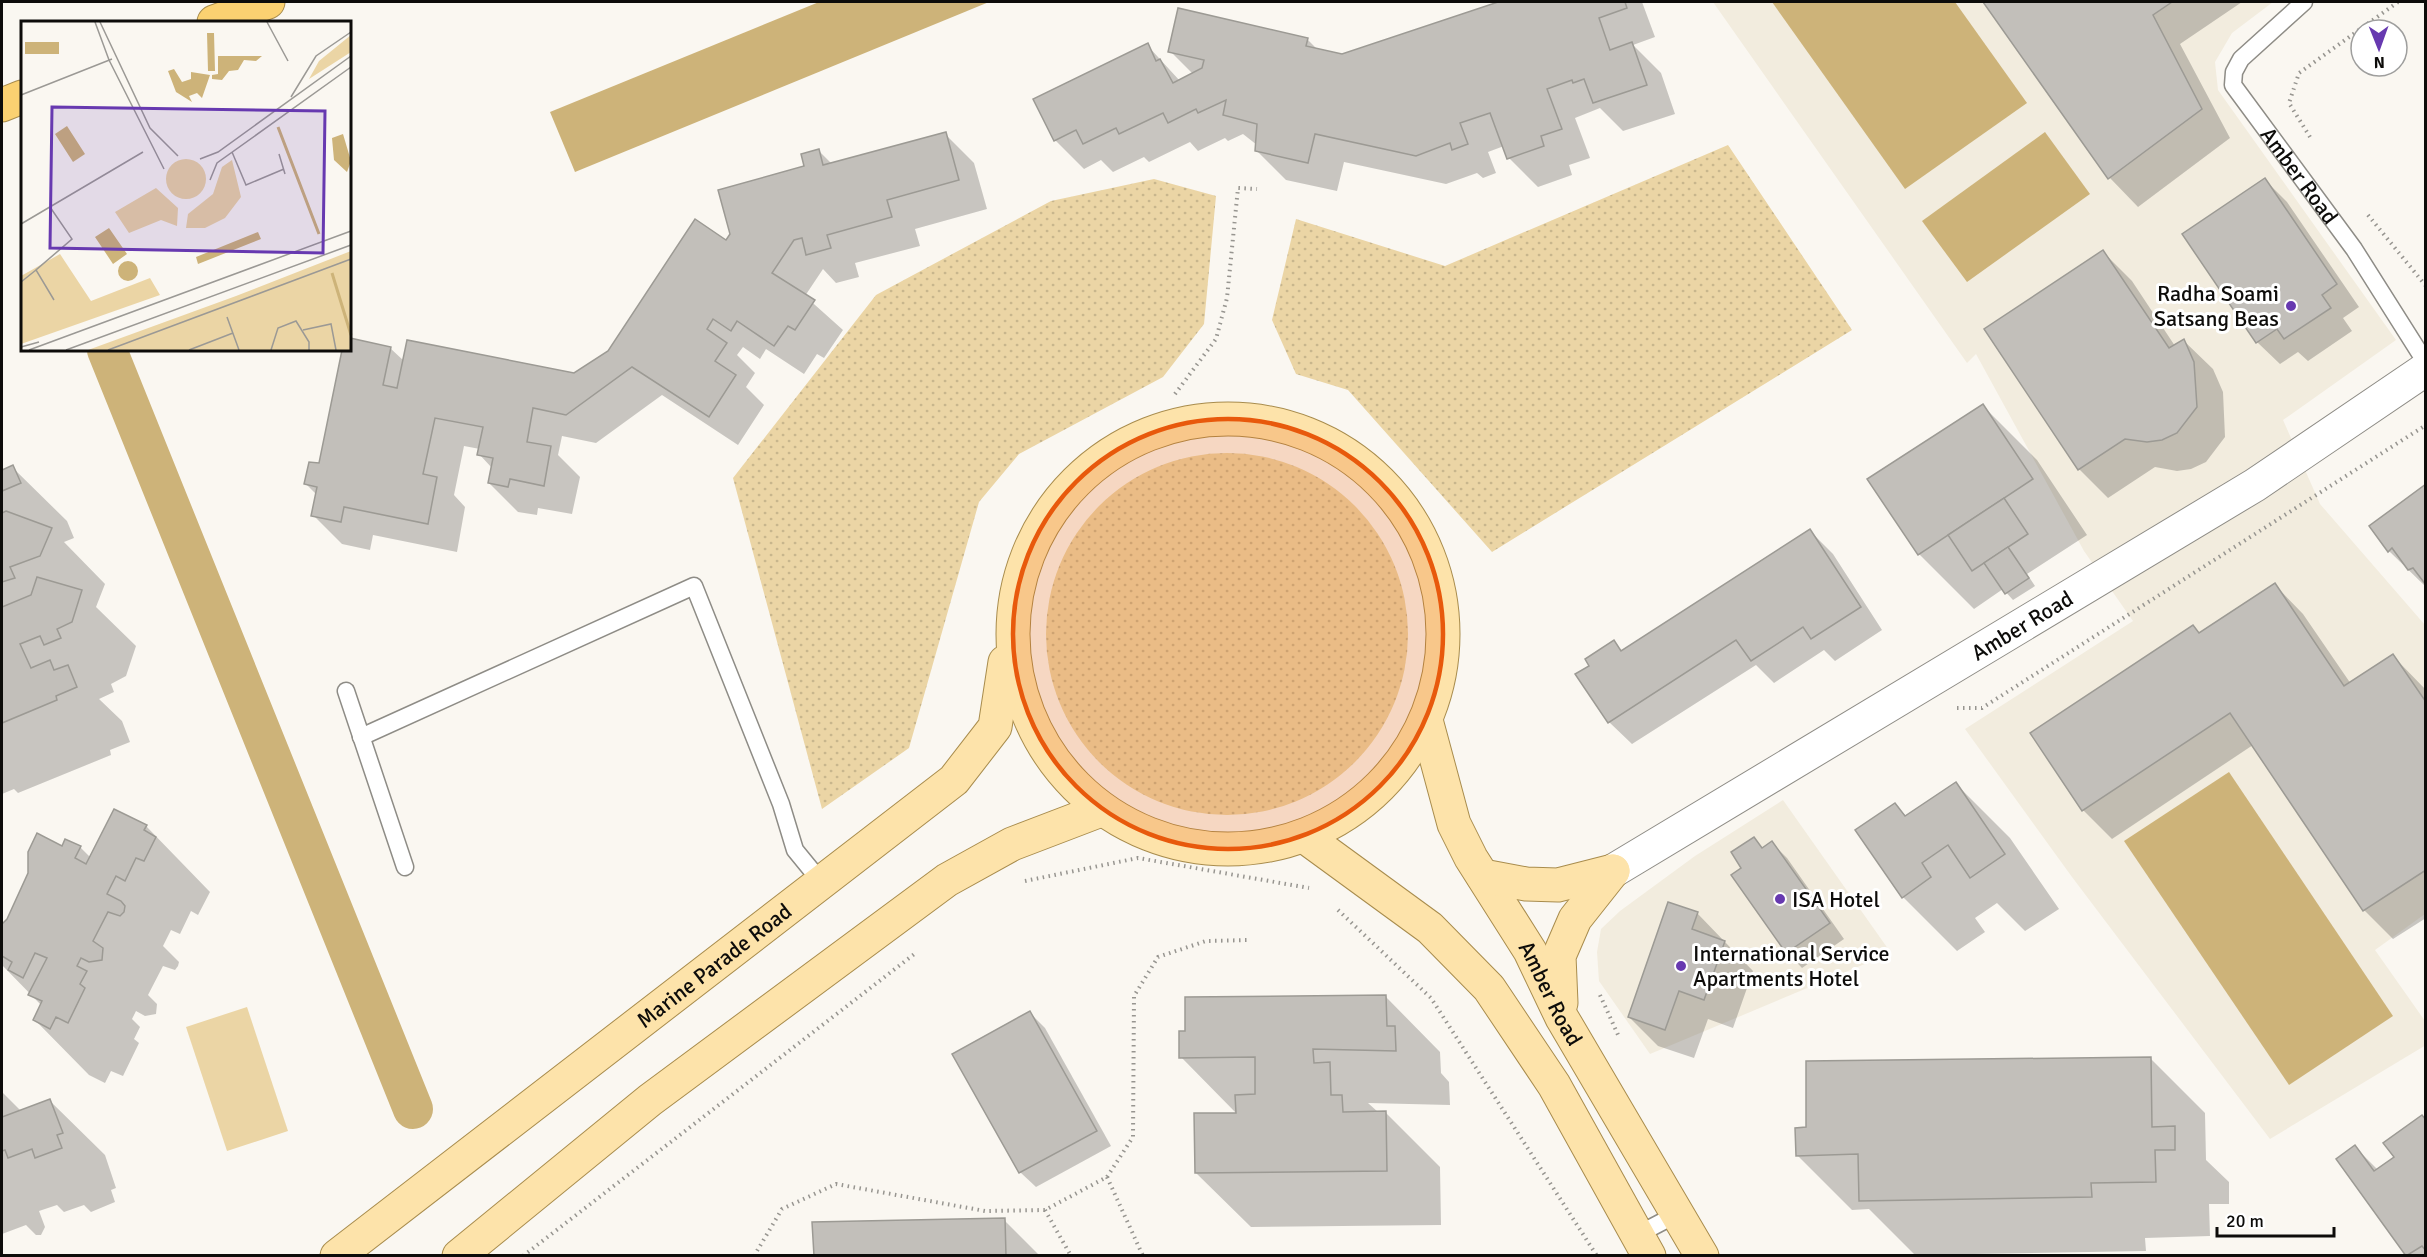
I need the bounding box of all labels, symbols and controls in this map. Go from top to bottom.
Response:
north arrow [2349,18,2409,78]
inset map [21,21,351,351]
text: N [2374,52,2385,72]
street label: Amber Road [2255,122,2344,229]
place label: Radha Soami Satsang Beas [2154,280,2279,332]
marker: Radha Soami Satsang Beas [2284,299,2298,313]
street label: Amber Road [1966,585,2078,667]
place label: ISA Hotel [1792,886,1880,913]
marker: ISA Hotel [1773,892,1787,906]
street label: Marine Parade Road [631,898,797,1034]
street label: Amber Road [1513,936,1588,1051]
place label: International Service Apartments Hotel [1693,940,1890,992]
marker: International Service Apartments Hotel [1674,959,1688,973]
scale bar [2217,1200,2334,1238]
text: 20 m [2226,1210,2264,1232]

